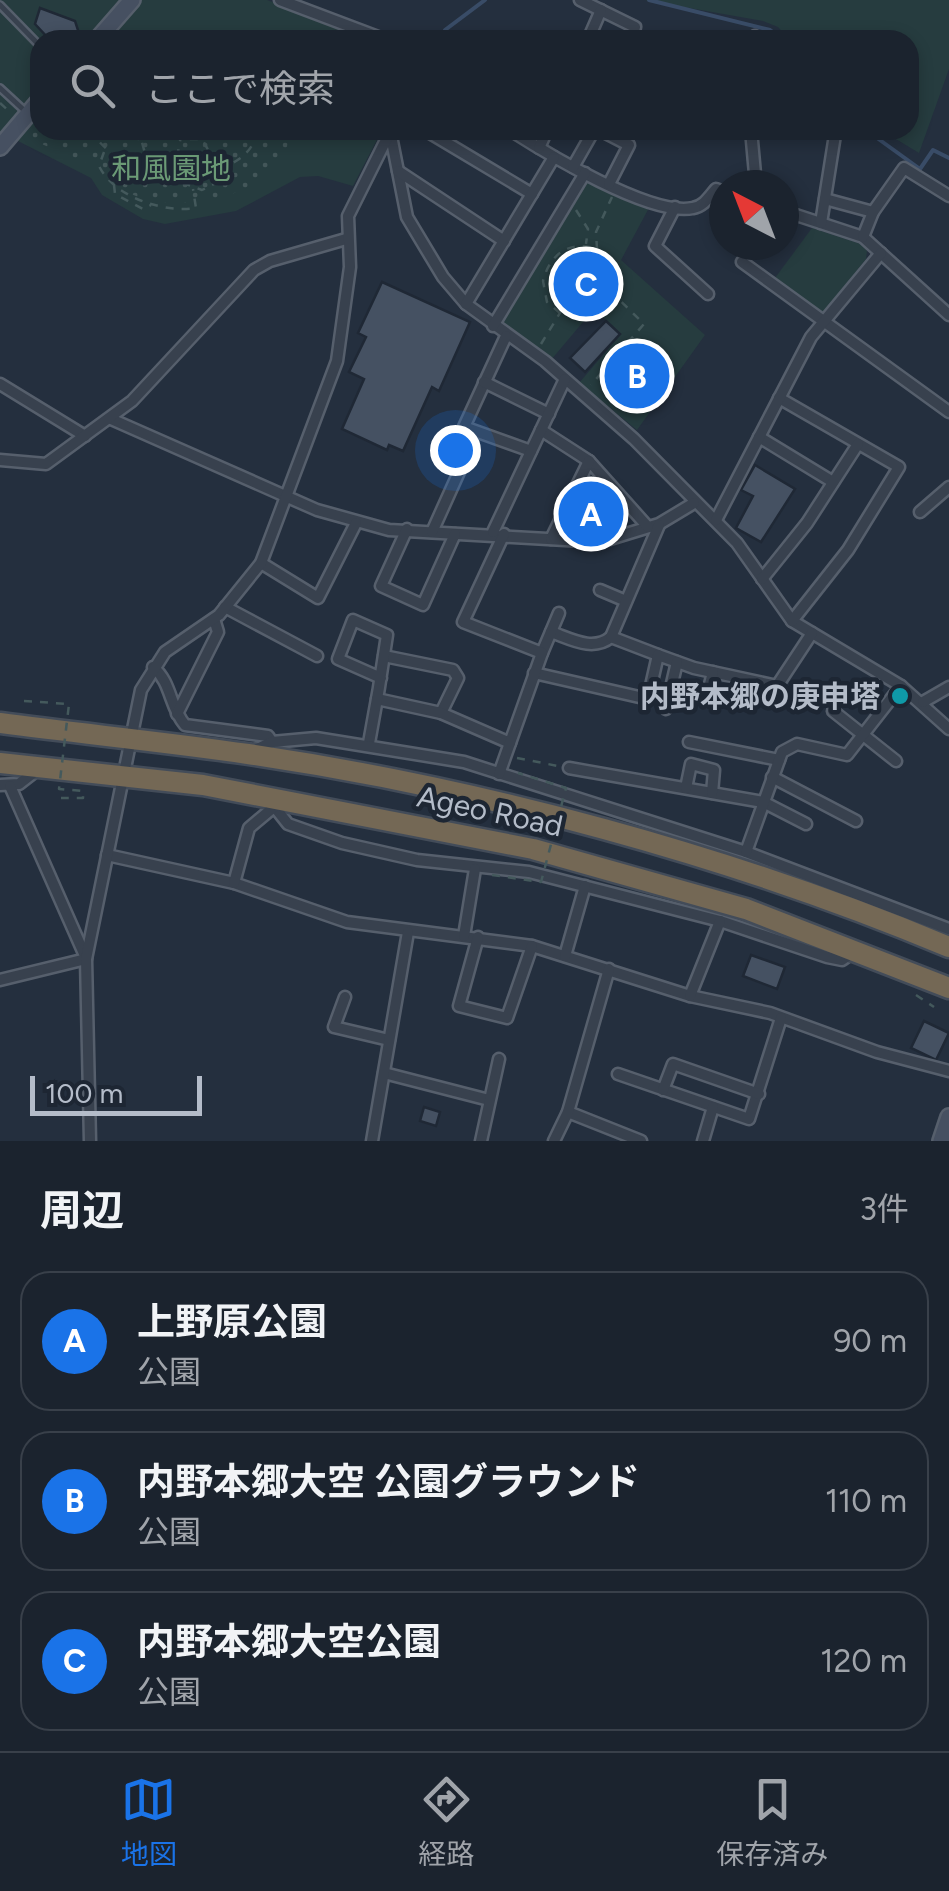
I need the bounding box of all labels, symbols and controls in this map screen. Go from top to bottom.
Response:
search box [30,30,919,140]
icon: search [65,58,120,113]
text: ここで検索 [145,66,335,112]
park label: 和風園地 [111,150,231,187]
north arrow [709,170,799,260]
pin: C [554,246,618,322]
pin: B [604,338,670,414]
your location [430,425,481,476]
pin: A [558,476,624,552]
place label: 内野本郷の庚申塔 [640,678,880,715]
marker: 内野本郷の庚申塔 [889,685,911,707]
street label: Ageo Road [414,778,566,844]
scale bar [30,1071,202,1116]
text: 100 m [45,1076,123,1110]
text: 周辺 [40,1185,124,1236]
text: 3件 [860,1190,909,1228]
text: 上野原公園 [137,1299,327,1345]
text: A [63,1322,86,1360]
text: 90 m [833,1322,907,1360]
text: 公園 [137,1353,201,1391]
text: 内野本郷大空 公園グラウンド [137,1459,640,1505]
text: B [65,1482,84,1520]
text: 110 m [825,1482,907,1520]
text: 公園 [137,1513,201,1551]
text: 内野本郷大空公園 [137,1619,441,1665]
text: C [63,1642,86,1680]
text: 120 m [820,1642,907,1680]
text: 公園 [137,1673,201,1711]
tab: 地図 [121,1772,177,1872]
tab: 経路 [418,1772,474,1872]
tab: 保存済み [716,1772,828,1872]

